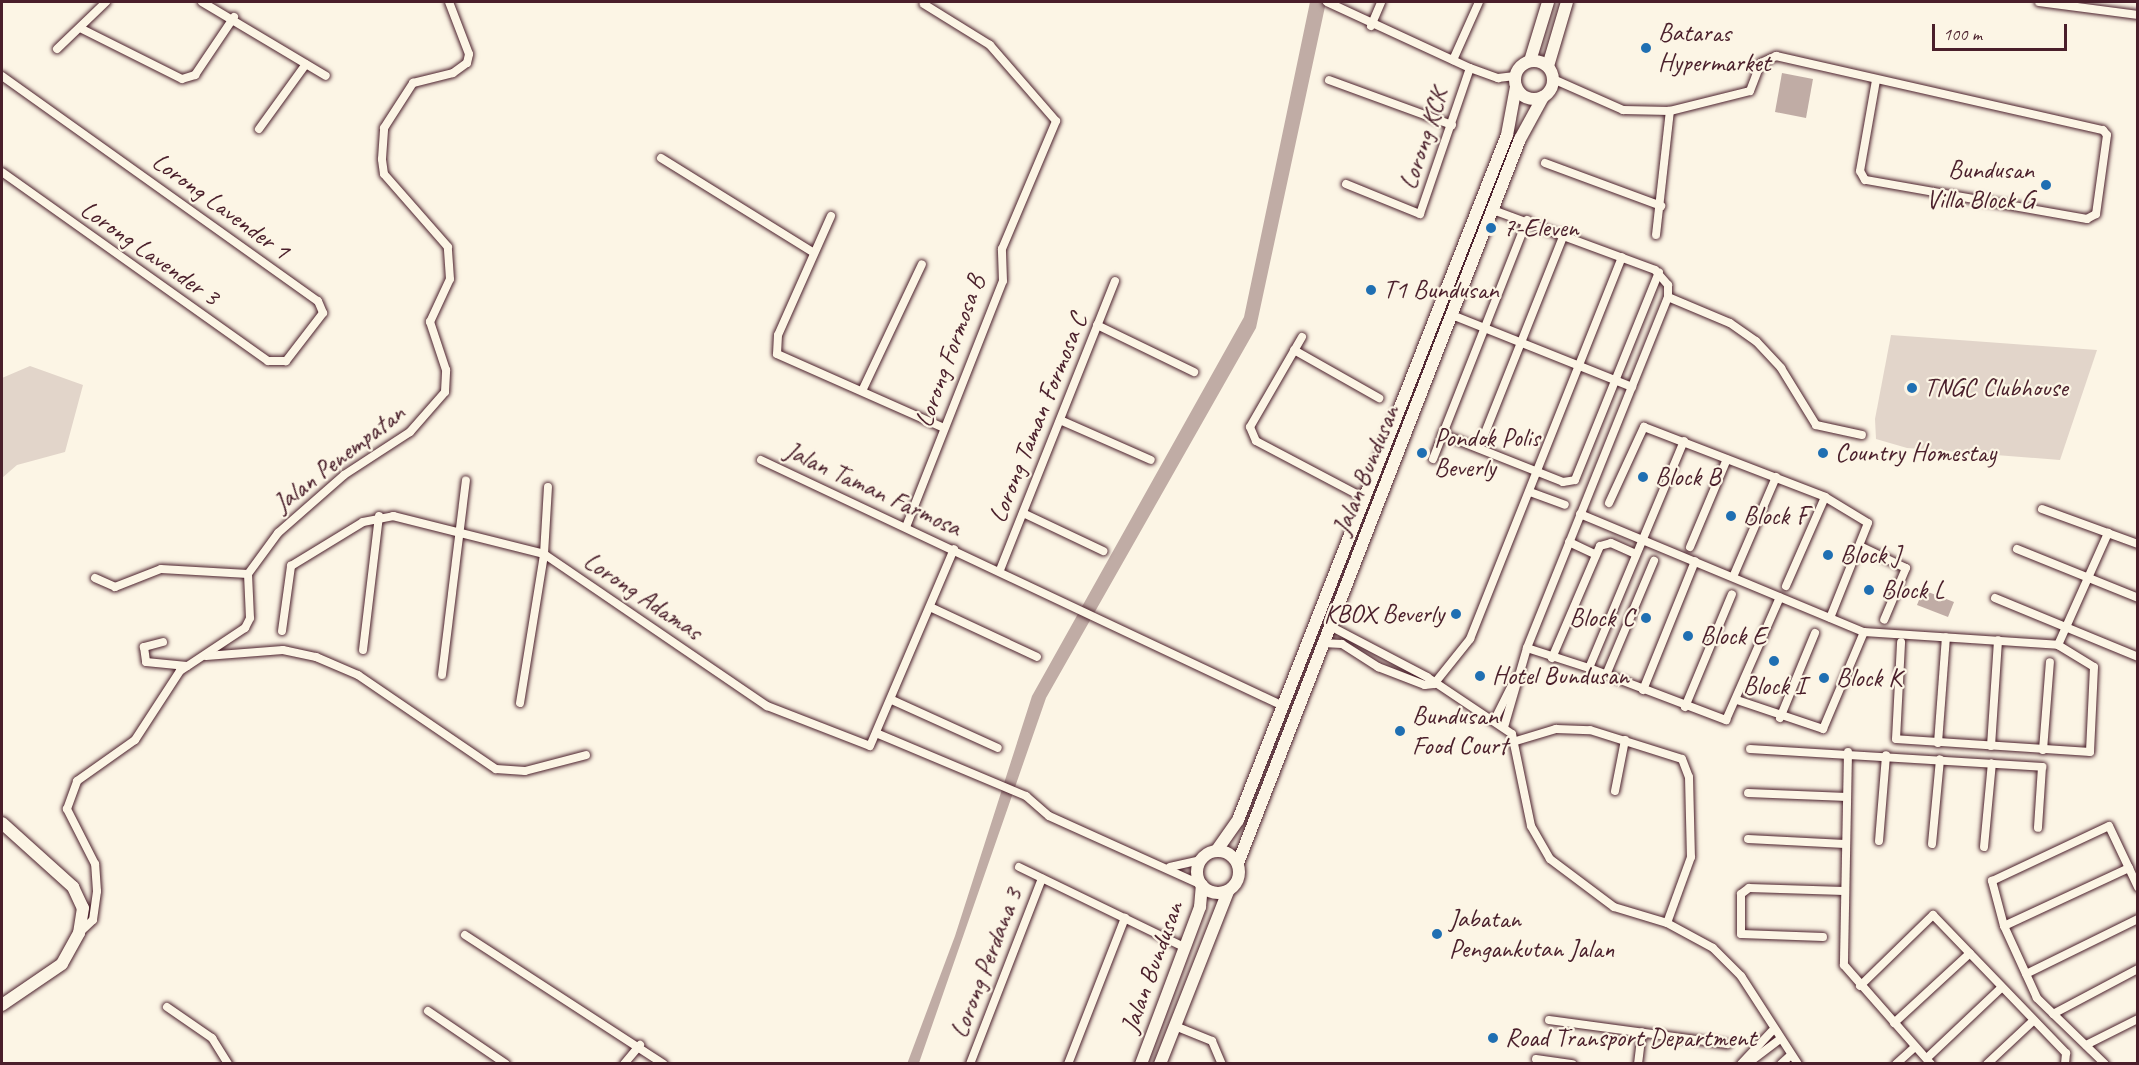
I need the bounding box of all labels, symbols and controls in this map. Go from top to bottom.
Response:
scale bar [1935,12,2070,50]
place label: Bataras Hypermarket [1658,17,1770,78]
text: 100 m [1943,23,1982,45]
marker: Bataras Hypermarket [1639,41,1653,55]
street label: Lorong KCK [1392,85,1456,193]
street label: Lorong Lavender 1 [146,146,296,266]
place label: Bundusan Villa Block G [1926,154,2034,216]
marker: Bundusan Villa Block G [2039,178,2053,192]
street label: Lorong Lavender 3 [74,194,226,312]
place label: 7-Eleven [1503,212,1579,244]
marker: 7-Eleven [1484,221,1498,235]
street label: Lorong Formosa B [908,270,992,432]
place label: T1 Bundusan [1383,274,1499,306]
marker: T1 Bundusan [1364,283,1378,297]
street label: Lorong Taman Formosa C [982,309,1094,527]
place label: TNGC Clubhouse [1924,372,2068,404]
marker: TNGC Clubhouse [1905,381,1919,395]
street label: Jalan Penempatan [266,396,412,520]
street label: Jalan Bundusan [1326,400,1406,540]
place label: Pondok Polis Beverly [1434,422,1540,484]
street label: Jalan Taman Farmosa [779,434,967,544]
place label: Country Homestay [1835,437,1995,469]
marker: Pondok Polis Beverly [1415,446,1429,460]
marker: Country Homestay [1816,446,1830,460]
place label: Block B [1655,461,1721,493]
marker: Block B [1636,470,1650,484]
place label: Block F [1743,500,1807,532]
marker: Block F [1724,509,1738,523]
place label: Block J [1840,539,1900,571]
street label: Lorong Adamas [578,545,708,647]
marker: Block J [1821,548,1835,562]
place label: Block L [1881,574,1944,606]
marker: Block L [1862,583,1876,597]
place label: KBOX Beverly [1324,598,1444,630]
place label: Block C [1569,602,1634,634]
marker: KBOX Beverly [1449,607,1463,621]
marker: Block C [1639,611,1653,625]
place label: Block E [1700,620,1766,652]
marker: Block E [1681,629,1695,643]
marker: Block I [1767,654,1781,668]
place label: Hotel Bundusan [1492,660,1629,692]
place label: Block K [1836,662,1901,694]
marker: Hotel Bundusan [1473,669,1487,683]
place label: Block I [1743,670,1805,702]
marker: Block K [1817,671,1831,685]
place label: Bundusan Food Court [1412,700,1507,762]
marker: Bundusan Food Court [1393,724,1407,738]
street label: Lorong Perdana 3 [943,884,1029,1042]
street label: Jalan Bundusan [1114,897,1190,1037]
place label: Jabatan Pengankutan Jalan [1449,903,1615,964]
marker: Jabatan Pengankutan Jalan [1430,927,1444,941]
place label: Road Transport Department [1505,1022,1754,1054]
marker: Road Transport Department [1486,1031,1500,1045]

